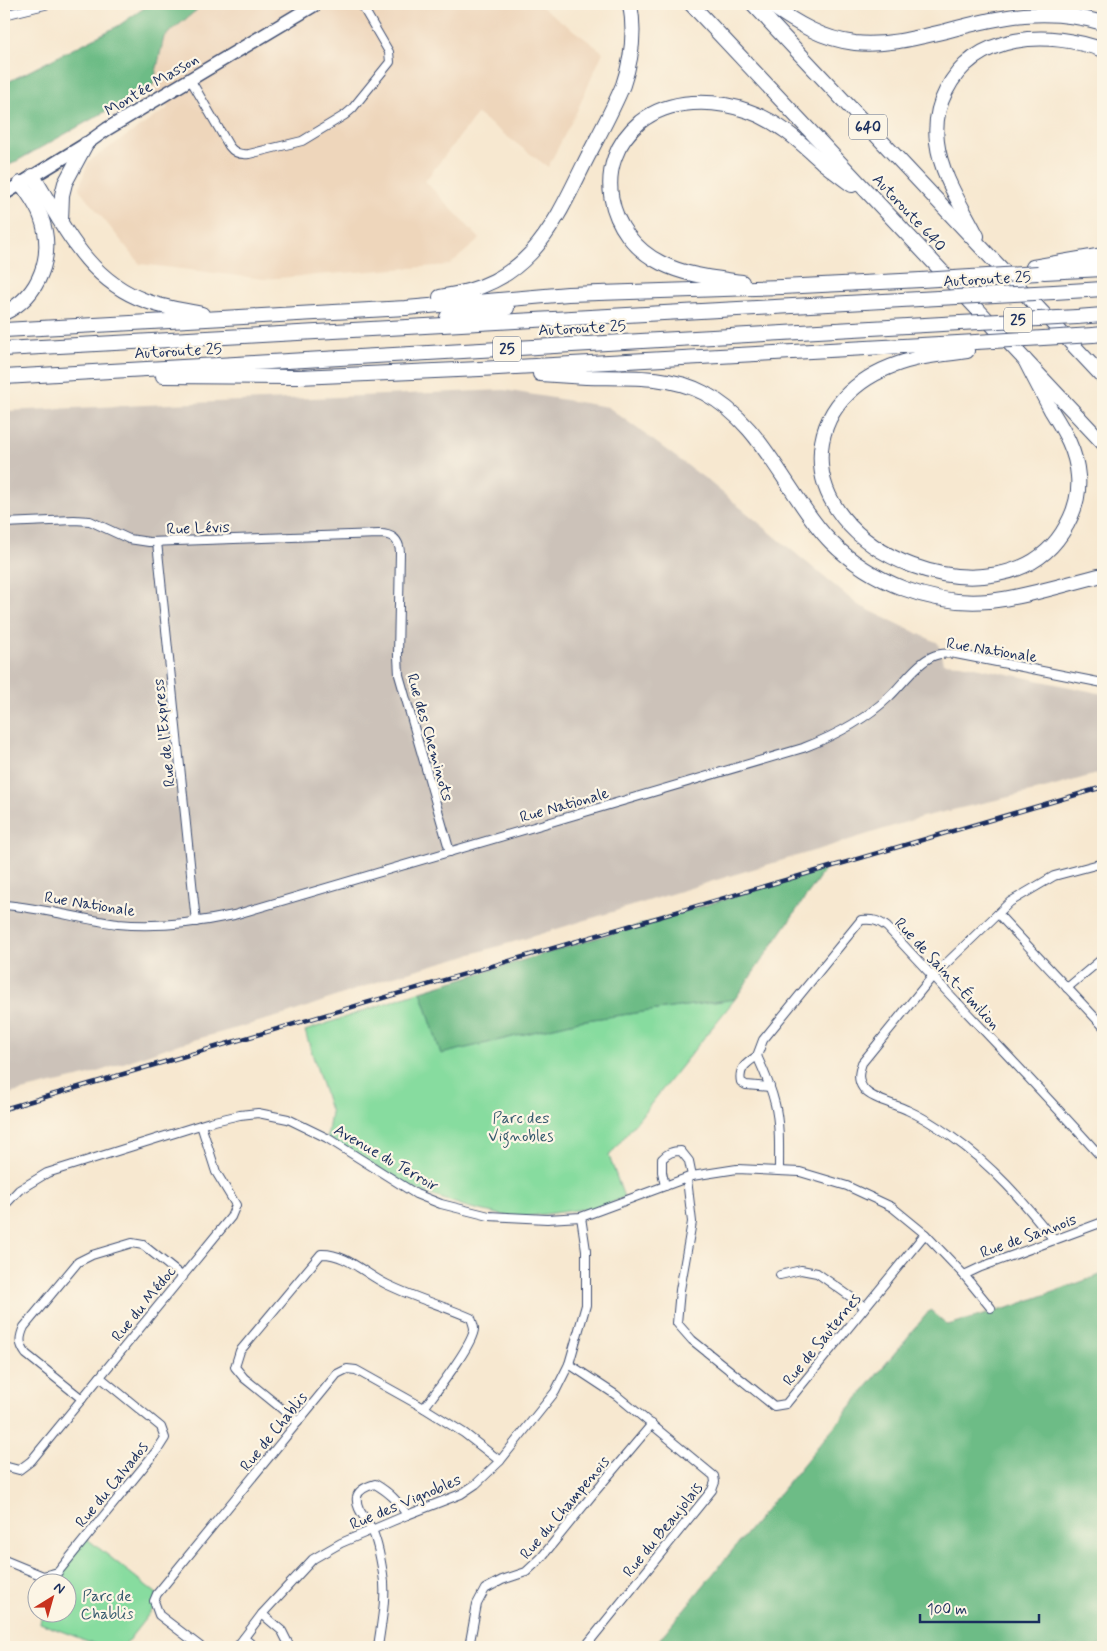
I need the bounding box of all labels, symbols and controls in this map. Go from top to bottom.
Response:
street label: Montée Masson [101,49,203,122]
road number: 640 [849,114,887,140]
street label: Autoroute 640 [867,170,950,256]
street label: Autoroute 25 [943,267,1032,292]
road number: 25 [1004,308,1032,332]
street label: Autoroute 25 [538,316,627,341]
road number: 25 [493,336,521,362]
street label: Autoroute 25 [134,339,223,364]
street label: Rue Lévis [166,517,230,540]
street label: Rue Nationale [945,633,1039,668]
street label: Rue des Cheminots [401,671,458,804]
street label: Rue de l'Express [148,678,181,788]
street label: Rue Nationale [517,783,612,828]
street label: Rue Nationale [43,887,137,922]
street label: Rue de Saint-Émilion [889,913,1004,1035]
park label: Parc des Vignobles [488,1108,554,1148]
street label: Avenue du Terroir [330,1120,443,1197]
street label: Rue de Sannois [977,1209,1080,1264]
street label: Rue du Médoc [107,1262,181,1346]
street label: Rue de Sauternes [778,1289,866,1391]
street label: Rue de Chablis [236,1388,313,1476]
street label: Rue du Calvados [71,1438,153,1532]
street label: Rue du Champenois [516,1452,615,1564]
street label: Rue des Vignobles [347,1469,464,1535]
street label: Rue du Beaujolais [618,1478,708,1582]
north arrow [28,1574,78,1624]
text: N [50,1578,68,1598]
park label: Parc de Chablis [81,1586,133,1625]
scale bar [920,1591,1038,1623]
text: 100 m [927,1600,967,1620]

